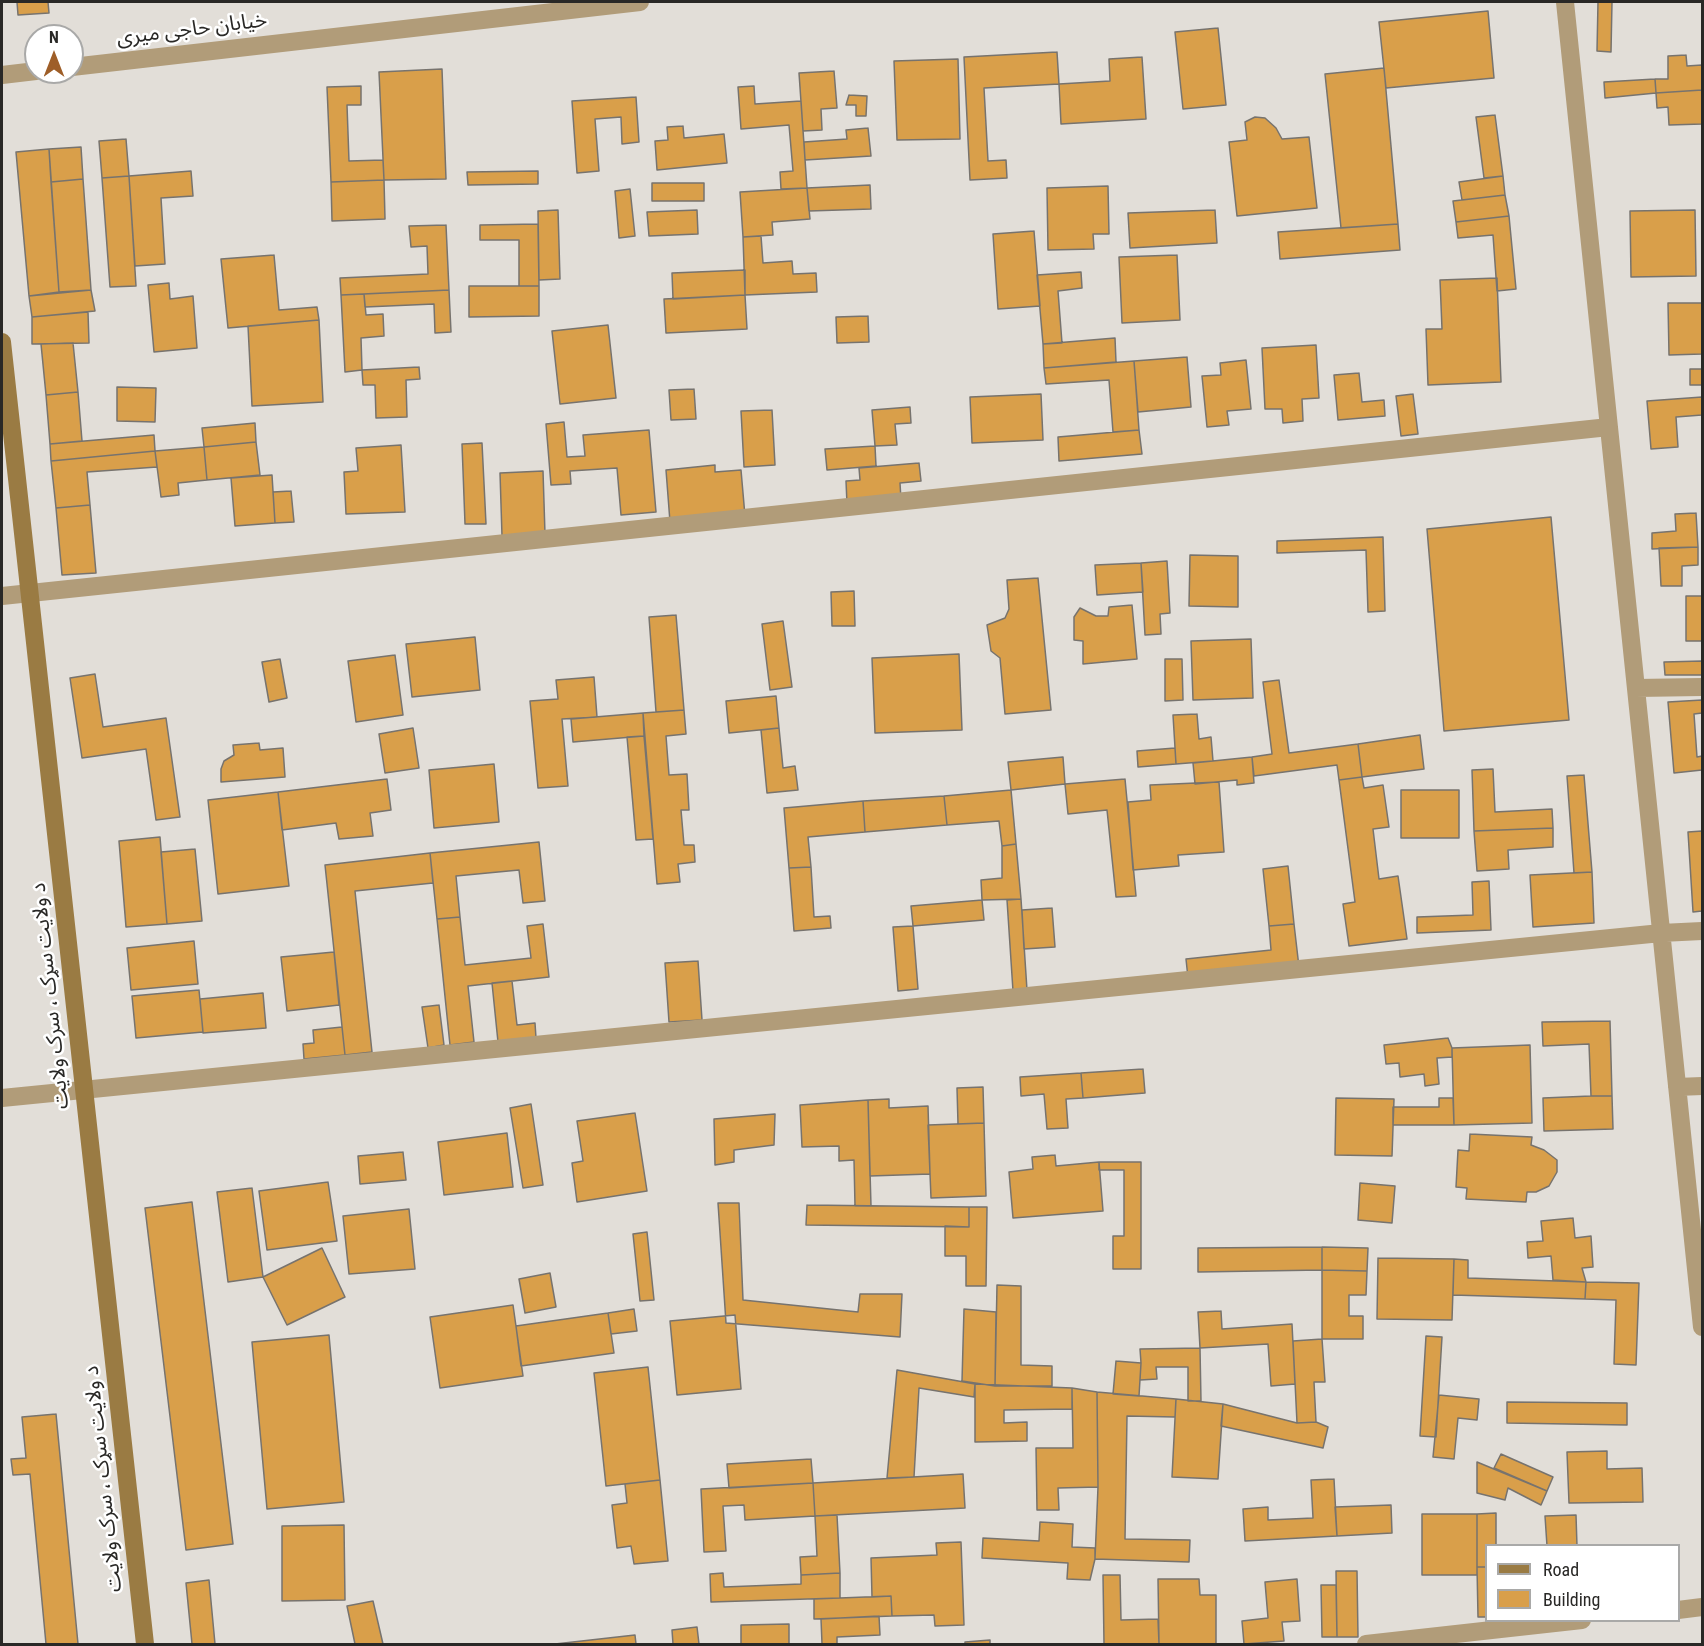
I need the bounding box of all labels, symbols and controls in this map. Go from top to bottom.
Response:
street label: خیابان حاجی میری [115,8,269,52]
north arrow [24,24,84,84]
text: N [49,28,59,47]
street label: د ولایت سړک ، سرک ولایت [27,882,75,1110]
street label: د ولایت سړک ، سرک ولایت [80,1365,128,1593]
legend [1485,1544,1680,1622]
text: Road [1543,1559,1579,1580]
text: Building [1543,1589,1600,1610]

